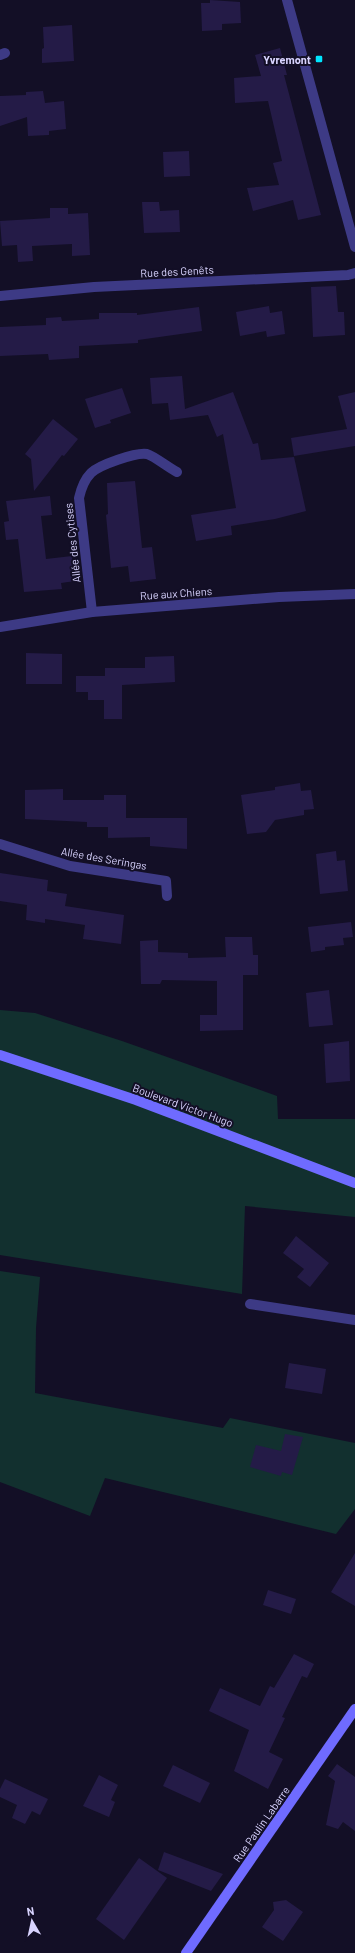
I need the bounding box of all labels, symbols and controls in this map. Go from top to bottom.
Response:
place label: Yvremont [263,53,311,66]
marker: Yvremont [314,54,324,64]
street label: Rue des Genêts [140,263,214,279]
street label: Allée des Cytises [61,503,83,583]
street label: Rue aux Chiens [140,584,212,602]
street label: Allée des Seringas [60,844,148,872]
street label: Boulevard Victor Hugo [131,1081,235,1129]
street label: Rue Paulin Labarre [230,1784,292,1864]
north arrow [12,1901,52,1941]
text: N [26,1904,35,1918]

